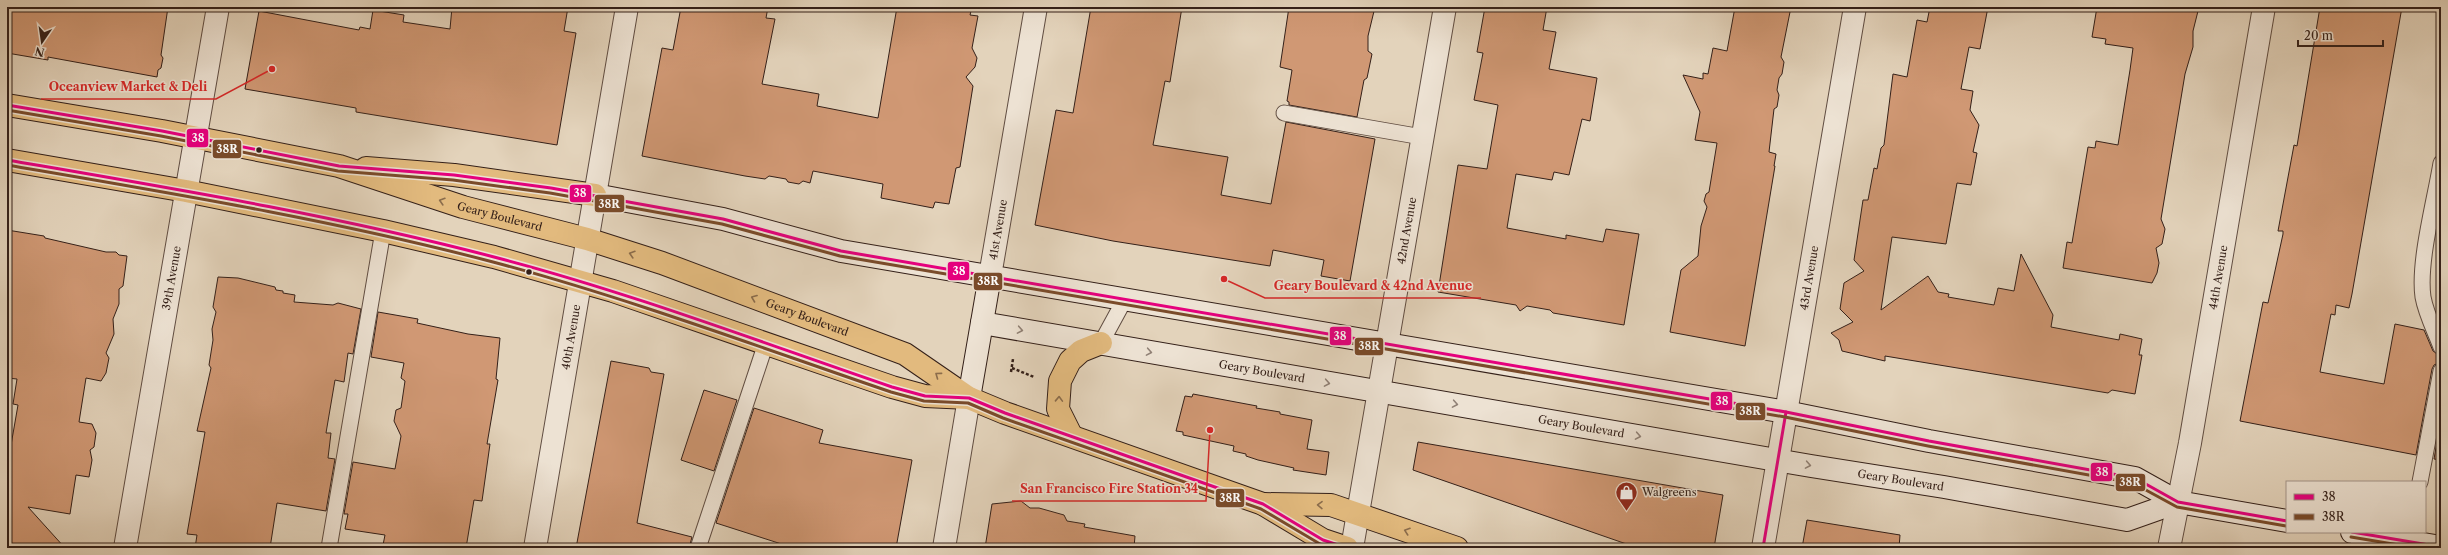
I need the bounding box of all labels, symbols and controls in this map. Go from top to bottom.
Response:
north arrow [22,22,62,62]
scale bar [2298,22,2383,48]
text: 20 m [2304,28,2333,43]
text: N [33,44,46,60]
callout: Oceanview Market & Deli [41,75,216,99]
text: Oceanview Market & Deli [49,79,208,94]
line badge: 38 [186,128,209,148]
text: 38 [192,131,205,145]
line badge: 38R [212,139,242,159]
text: 38R [216,142,238,156]
unlabelled marker [254,145,264,155]
line badge: 38 [569,184,592,203]
text: 38 [574,186,587,200]
line badge: 38R [594,194,625,213]
street label: 42nd Avenue [1394,196,1419,265]
one-way arrow [438,197,445,206]
text: 38R [598,197,620,211]
street label: 41st Avenue [986,198,1010,261]
street label: Geary Boulevard [455,199,544,234]
street label: 44th Avenue [2206,244,2230,311]
street label: 39th Avenue [159,245,184,311]
street label: 43rd Avenue [1797,245,1821,311]
one-way arrow [629,250,636,258]
line badge: 38 [947,261,970,281]
text: 38 [953,264,966,278]
unlabelled marker [524,267,534,277]
line badge: 38R [973,272,1003,291]
text: 38R [977,274,999,288]
callout: Geary Boulevard & 42nd Avenue [1265,274,1481,298]
text: Geary Boulevard & 42nd Avenue [1274,278,1472,293]
one-way arrow [751,294,758,302]
street label: Geary Boulevard [764,295,851,339]
street label: 40th Avenue [558,303,583,371]
one-way arrow [1017,325,1024,333]
line badge: 38 [1329,326,1352,346]
text: 38 [1334,329,1347,343]
line badge: 38R [1354,337,1384,356]
text: 38R [1358,339,1380,353]
one-way arrow [1146,347,1152,355]
street label: Geary Boulevard [1218,357,1306,386]
one-way arrow [935,373,942,380]
one-way arrow [1324,379,1330,387]
line badge: 38 [1710,391,1733,411]
text: 38 [1716,394,1729,408]
one-way arrow [1054,396,1063,402]
one-way arrow [1452,400,1458,408]
line badge: 38R [1735,402,1766,421]
text: 38R [1739,404,1761,418]
street label: Geary Boulevard [1537,412,1626,441]
one-way arrow [1635,431,1642,440]
one-way arrow [1805,461,1811,469]
line badge: 38 [2090,462,2113,482]
text: 38 [2096,465,2109,479]
street label: Geary Boulevard [1856,466,1945,494]
line badge: 38R [2115,473,2146,492]
text: 38R [2119,475,2141,489]
callout: San Francisco Fire Station 34 [1012,477,1206,501]
shop icon: Walgreens [1614,479,1640,512]
text: San Francisco Fire Station 34 [1020,481,1198,496]
legend [2286,481,2426,533]
place label: Walgreens [1641,485,1697,499]
line badge: 38R [1215,488,1245,508]
text: 38 [2322,489,2336,504]
text: 38R [1219,491,1241,505]
one-way arrow [1317,501,1323,509]
text: 38R [2322,509,2346,524]
one-way arrow [1403,527,1410,535]

